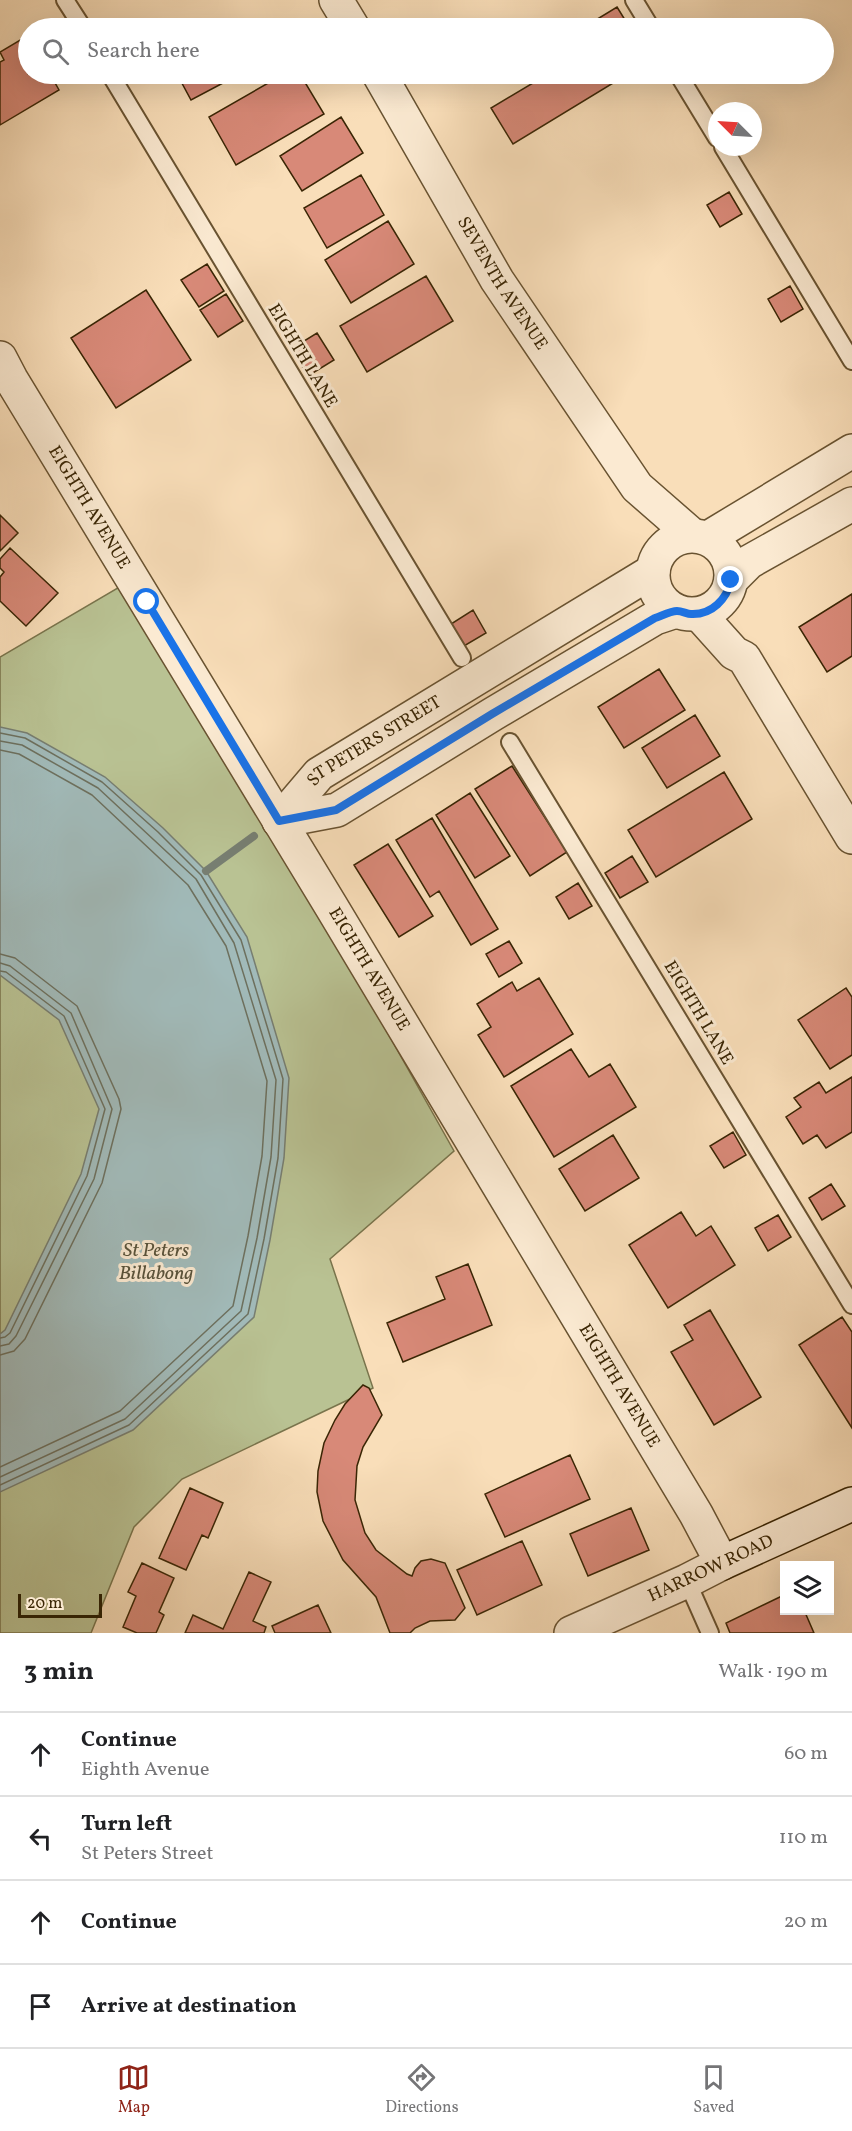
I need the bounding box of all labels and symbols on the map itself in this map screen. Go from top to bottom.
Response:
north arrow [708,102,762,156]
street label: SEVENTH AVENUE [451,212,554,355]
street label: EIGHTH LANE [261,299,343,413]
street label: EIGHTH AVENUE [42,441,136,574]
route end [717,566,743,592]
route start [133,588,159,614]
street label: ST PETERS STREET [301,690,447,792]
street label: EIGHTH AVENUE [322,903,416,1036]
street label: EIGHTH LANE [657,956,739,1070]
water label: St Peters Billabong [119,1237,193,1288]
street label: EIGHTH AVENUE [572,1319,666,1453]
street label: HARROW ROAD [644,1529,778,1609]
scale bar [18,1591,102,1618]

